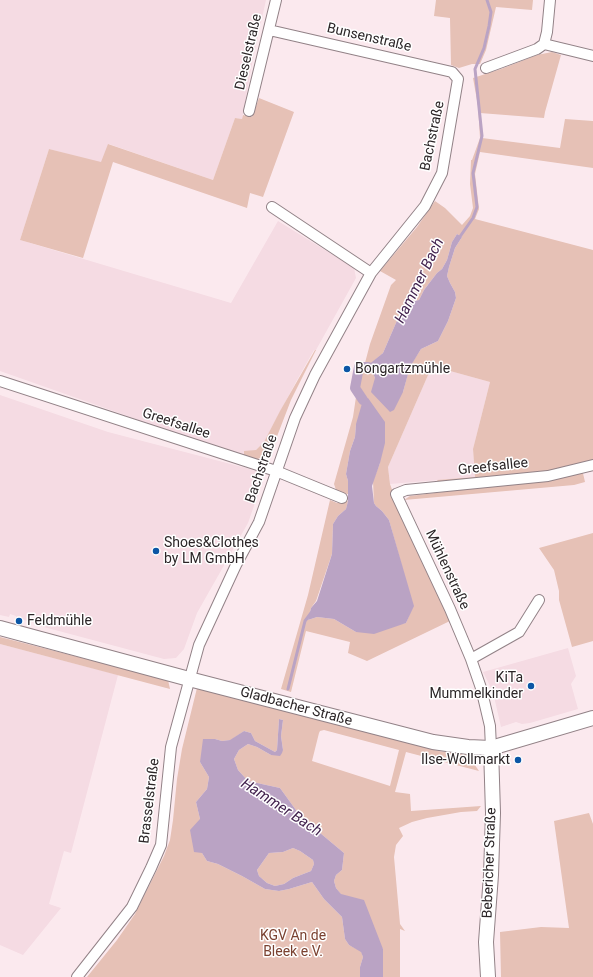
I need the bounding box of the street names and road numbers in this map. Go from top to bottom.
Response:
street label: Dieselstraße [232,12,266,92]
street label: Bunsenstraße [325,20,413,56]
street label: Bachstraße [417,100,449,172]
street label: Greefsallee [140,405,212,443]
street label: Bachstraße [242,433,282,505]
street label: Greefsallee [457,455,529,479]
street label: Mühlenstraße [421,528,473,612]
street label: Gladbacher Straße [238,684,354,730]
street label: Brasselstraße [136,757,164,845]
street label: Bebericher Straße [480,807,500,919]

